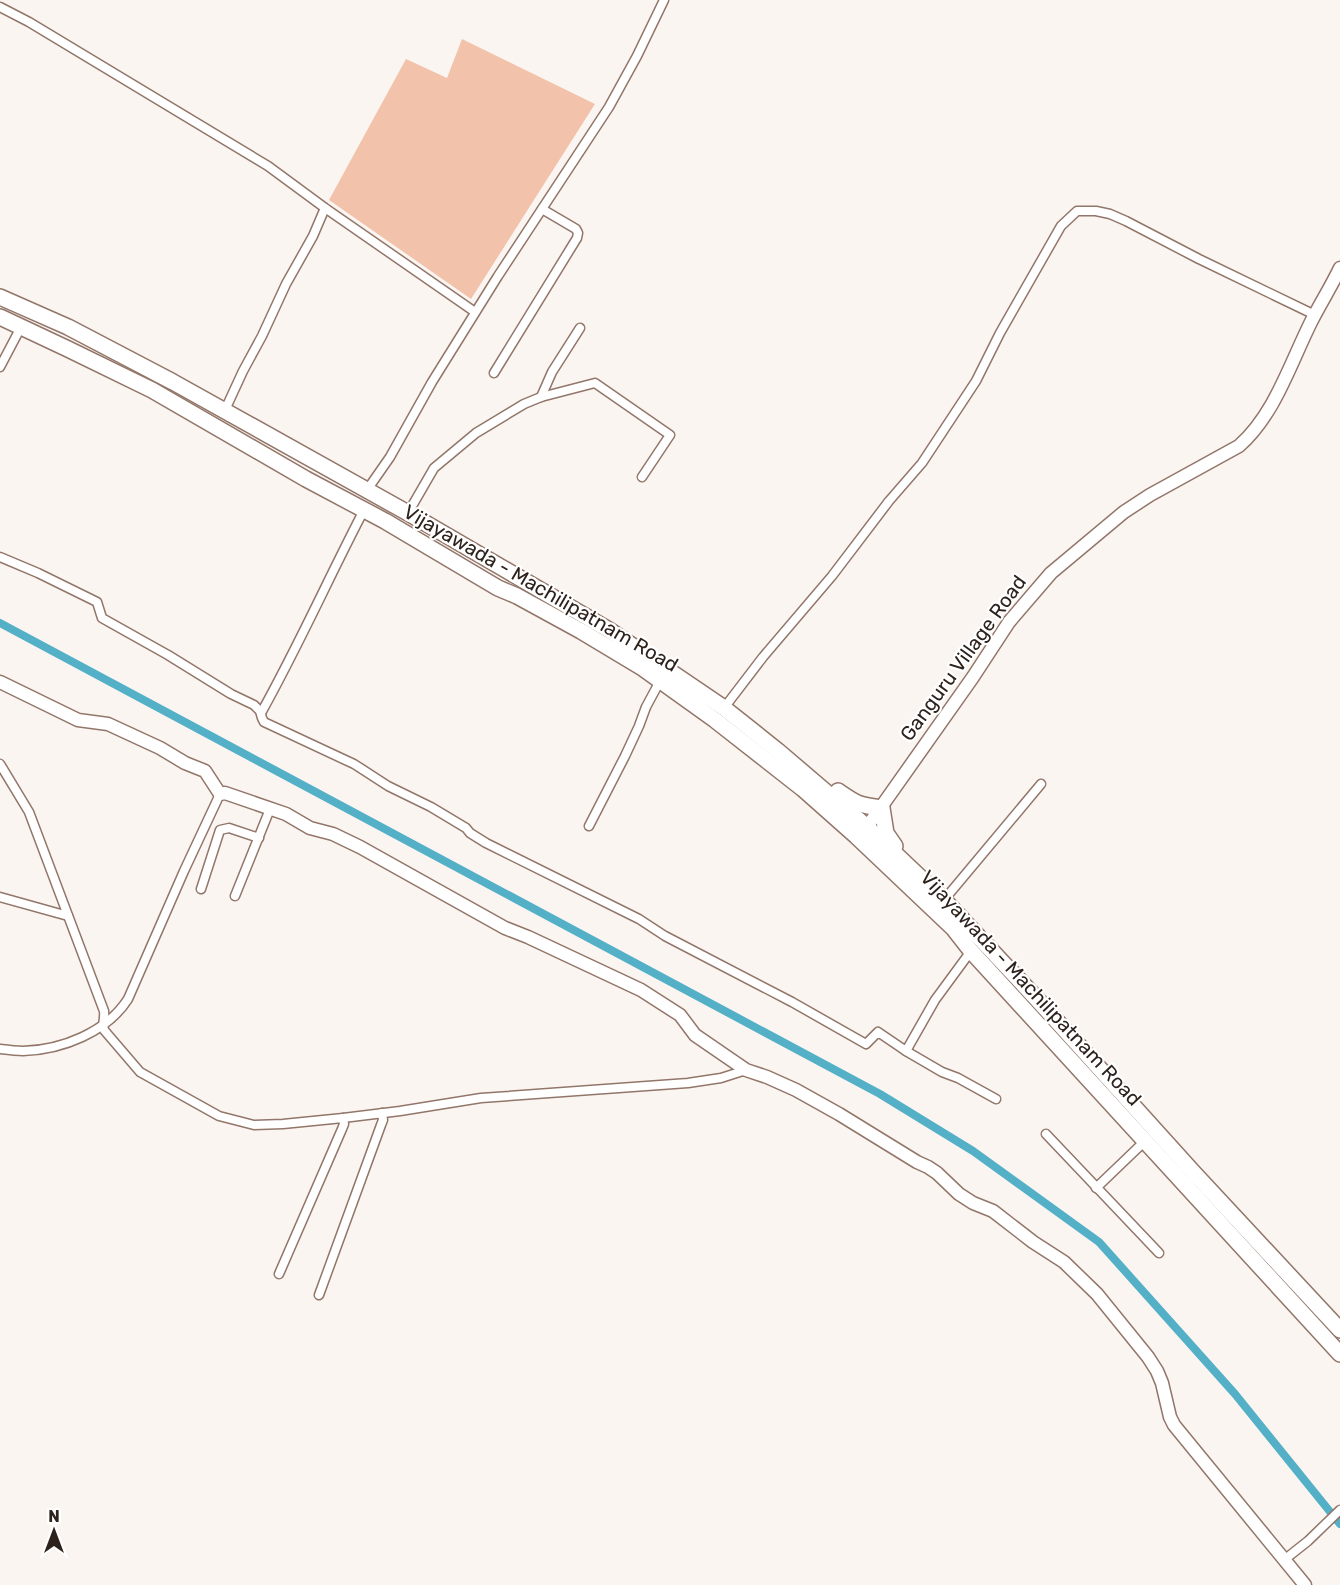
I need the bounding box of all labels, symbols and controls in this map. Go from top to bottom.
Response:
street label: Vijayawada - Machilipatnam Road [399,499,683,677]
street label: Ganguru Village Road [895,571,1031,745]
street label: Vijayawada - Machilipatnam Road [915,865,1147,1111]
north arrow [24,1501,84,1561]
text: N [48,1507,60,1526]

